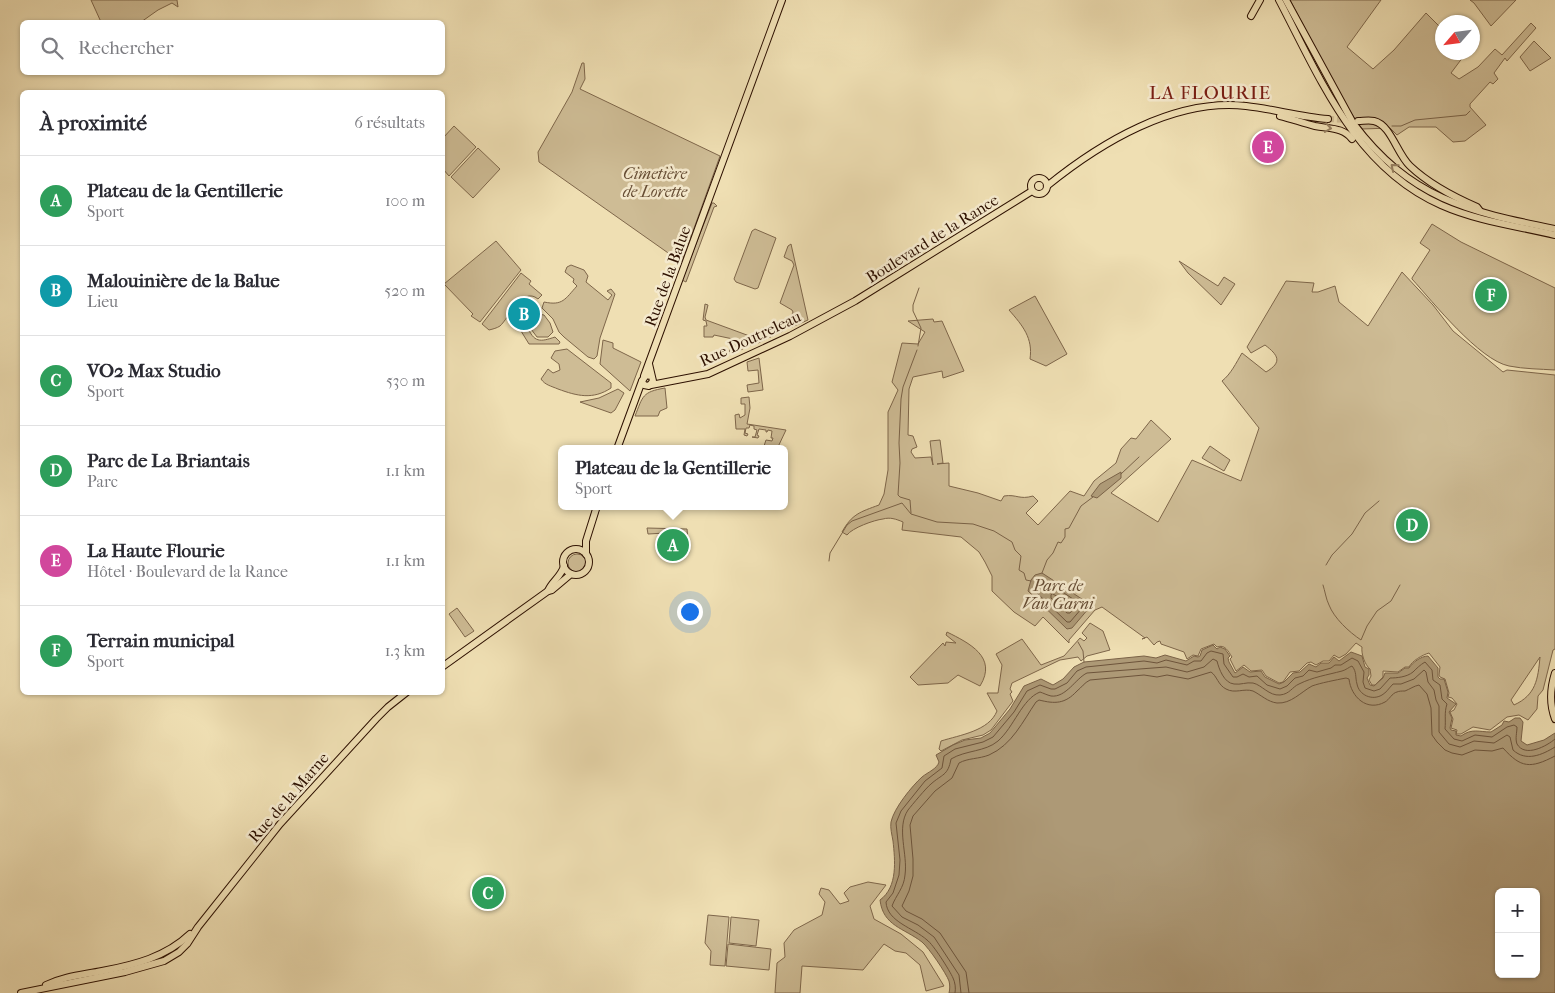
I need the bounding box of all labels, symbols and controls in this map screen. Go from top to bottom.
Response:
north arrow [1435,15,1480,60]
search box [20,20,445,75]
icon: search [38,34,66,62]
text: Rechercher [78,37,174,59]
district label: LA FLOURIE [1149,82,1271,104]
text: À proximité [40,111,147,135]
text: 6 résultats [354,113,425,132]
one-way arrow [1325,122,1333,133]
pin: E [1252,128,1284,166]
park label: Cimetière de Lorette [623,164,688,201]
one-way arrow [1391,164,1400,172]
text: Plateau de la Gentillerie [87,180,283,202]
street label: Boulevard de la Rance [863,190,1002,287]
text: A [51,191,61,210]
text: 100 m [385,191,425,210]
text: Sport [87,202,125,221]
street label: Rue de la Balue [640,223,695,329]
text: Malouinière de la Balue [87,270,280,292]
pin: F [1475,276,1507,314]
text: B [51,281,61,300]
text: 520 m [384,281,425,300]
text: Lieu [87,292,118,311]
pin: B [508,295,540,333]
street label: Rue Doutreleau [696,307,804,370]
text: VO2 Max Studio [87,360,221,382]
text: C [51,371,61,390]
text: 530 m [386,371,425,390]
text: Sport [87,382,125,401]
popup [558,445,788,510]
text: Parc de La Briantais [87,450,250,472]
text: Plateau de la Gentillerie [575,457,771,479]
text: D [50,461,62,480]
text: 1.1 km [386,461,425,480]
text: Parc [87,472,118,491]
text: Sport [575,479,613,498]
pin: D [1396,506,1428,544]
pin: A [657,526,689,564]
text: La Haute Flourie [87,540,225,562]
text: E [51,551,61,570]
text: 1.1 km [386,551,425,570]
text: Hôtel · Boulevard de la Rance [87,562,288,581]
park label: Parc de Vau Garni [1022,576,1095,613]
your location [677,599,703,625]
text: Terrain municipal [87,630,235,652]
text: F [52,641,60,660]
text: 1.3 km [385,641,425,660]
text: Sport [87,652,125,671]
street label: Rue de la Marne [244,748,333,846]
pin: C [472,874,504,912]
map controls [1495,888,1540,978]
button: + [1495,888,1540,933]
button: − [1495,933,1540,978]

